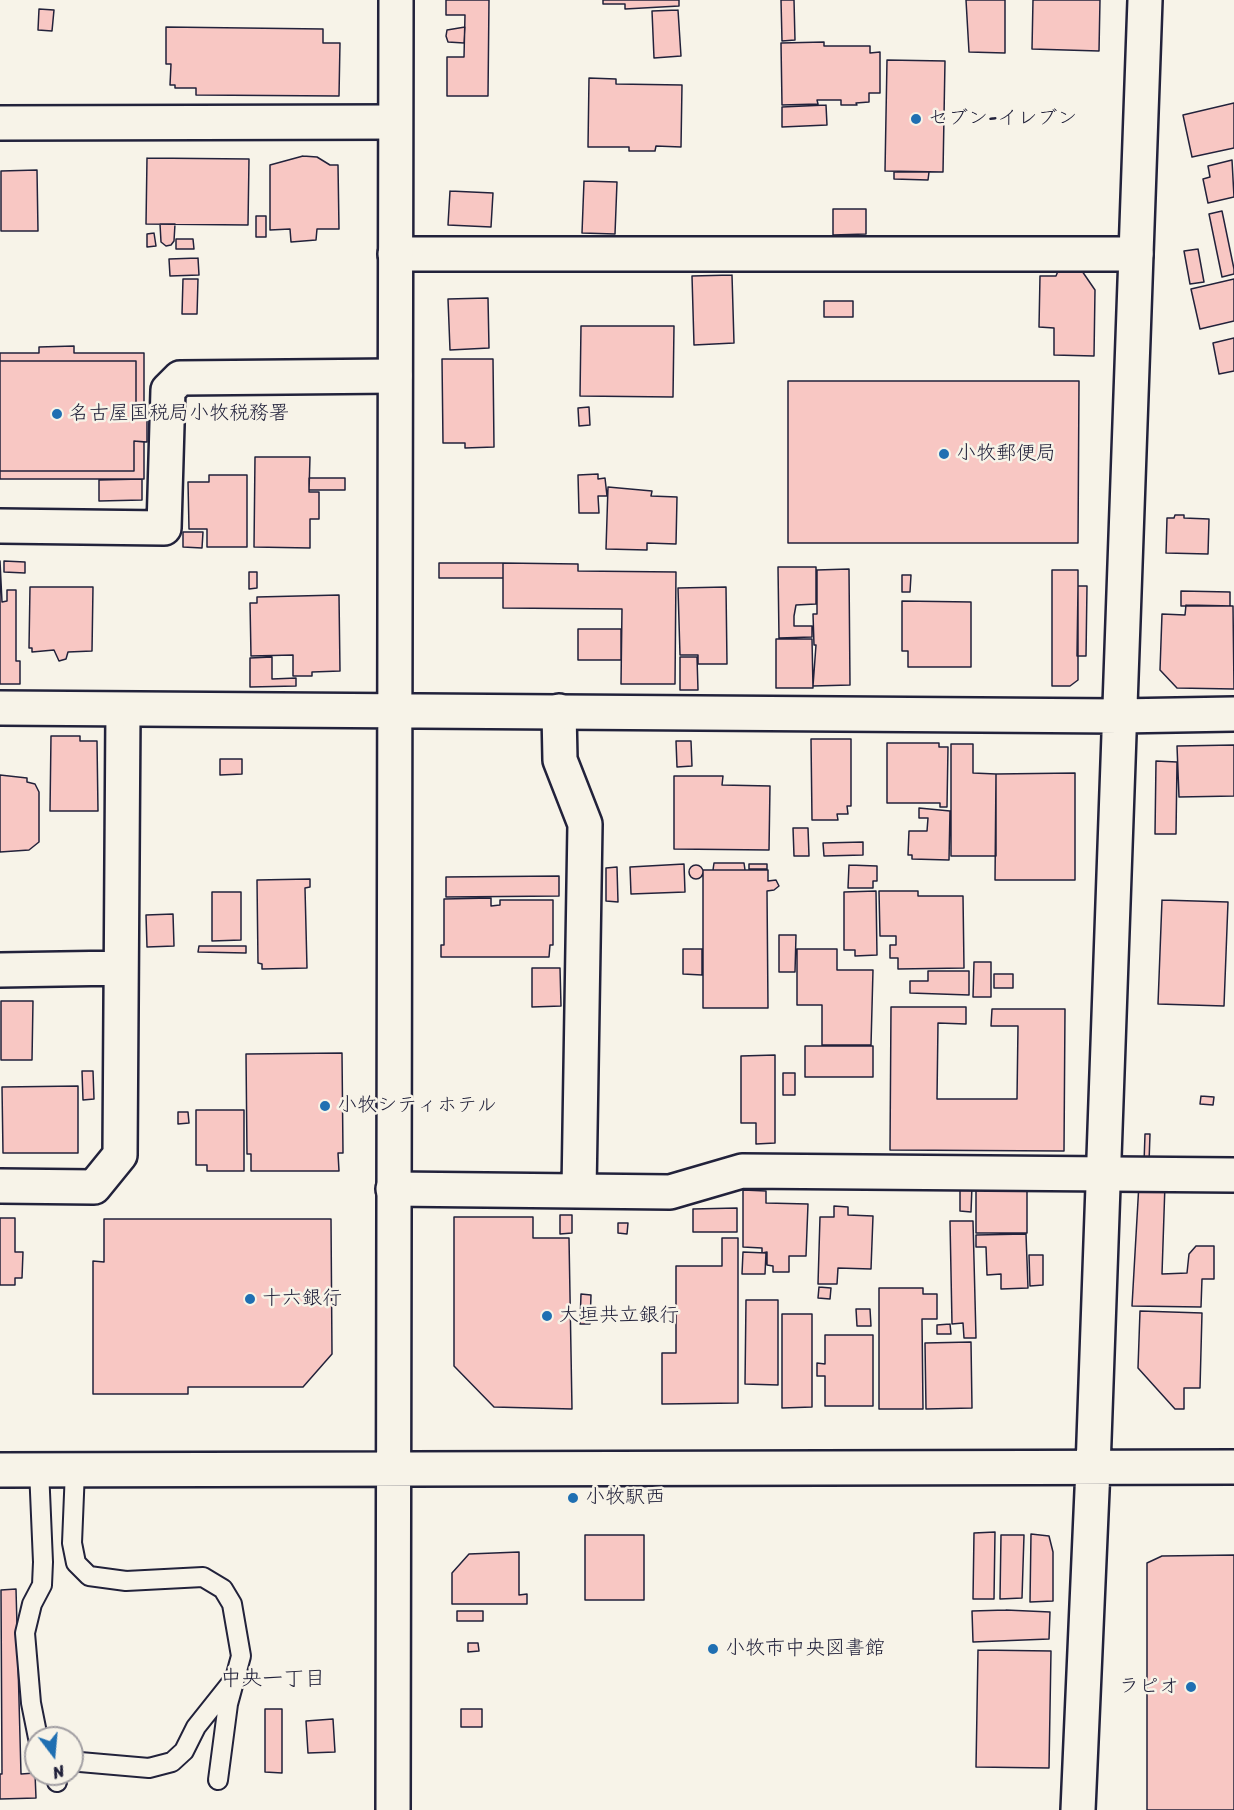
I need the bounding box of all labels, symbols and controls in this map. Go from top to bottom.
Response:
place label: セブン-イレブン [928,107,1077,131]
marker: セブン-イレブン [909,112,923,126]
place label: 名古屋国税局小牧税務署 [69,402,289,426]
marker: 名古屋国税局小牧税務署 [50,407,64,421]
place label: 小牧郵便局 [956,442,1056,466]
marker: 小牧郵便局 [937,447,951,461]
place label: 小牧シティホテル [337,1094,497,1118]
marker: 小牧シティホテル [318,1099,332,1113]
place label: 十六銀行 [262,1287,342,1311]
marker: 十六銀行 [243,1292,257,1306]
place label: 大垣共立銀行 [559,1304,679,1328]
marker: 大垣共立銀行 [540,1309,554,1323]
place label: 小牧駅西 [585,1486,665,1510]
marker: 小牧駅西 [566,1491,580,1505]
place label: 小牧市中央図書館 [725,1637,885,1661]
marker: 小牧市中央図書館 [706,1642,720,1656]
district label: 中央一丁目 [221,1667,325,1693]
place label: ラピオ [1119,1675,1179,1699]
marker: ラピオ [1184,1680,1198,1694]
north arrow [24,1726,84,1786]
text: N [49,1756,68,1787]

